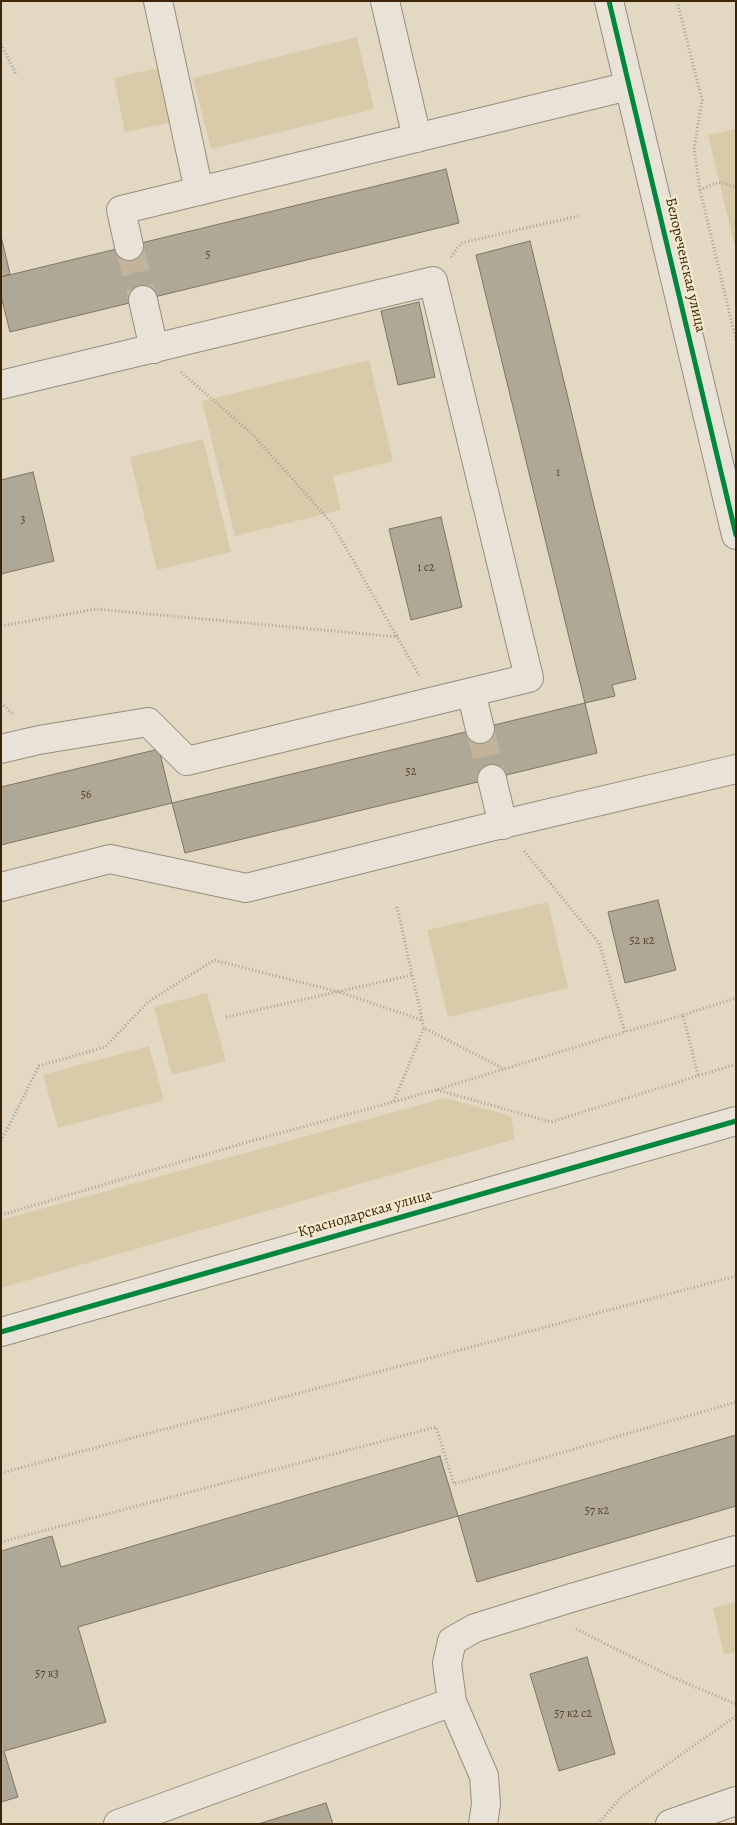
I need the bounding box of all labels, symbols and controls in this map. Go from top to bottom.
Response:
street label: Белореченская улица [661,196,709,334]
house number: 5 [205,248,211,262]
house number: 1 [556,466,560,480]
house number: 3 [21,513,25,527]
house number: 1 с2 [417,561,435,575]
house number: 52 [406,765,416,779]
house number: 56 [81,788,91,802]
house number: 52 к2 [629,934,655,948]
street label: Краснодарская улица [296,1186,434,1242]
house number: 57 к2 [585,1504,609,1518]
house number: 57 к3 [35,1667,59,1681]
house number: 57 к2 c2 [554,1707,592,1721]

